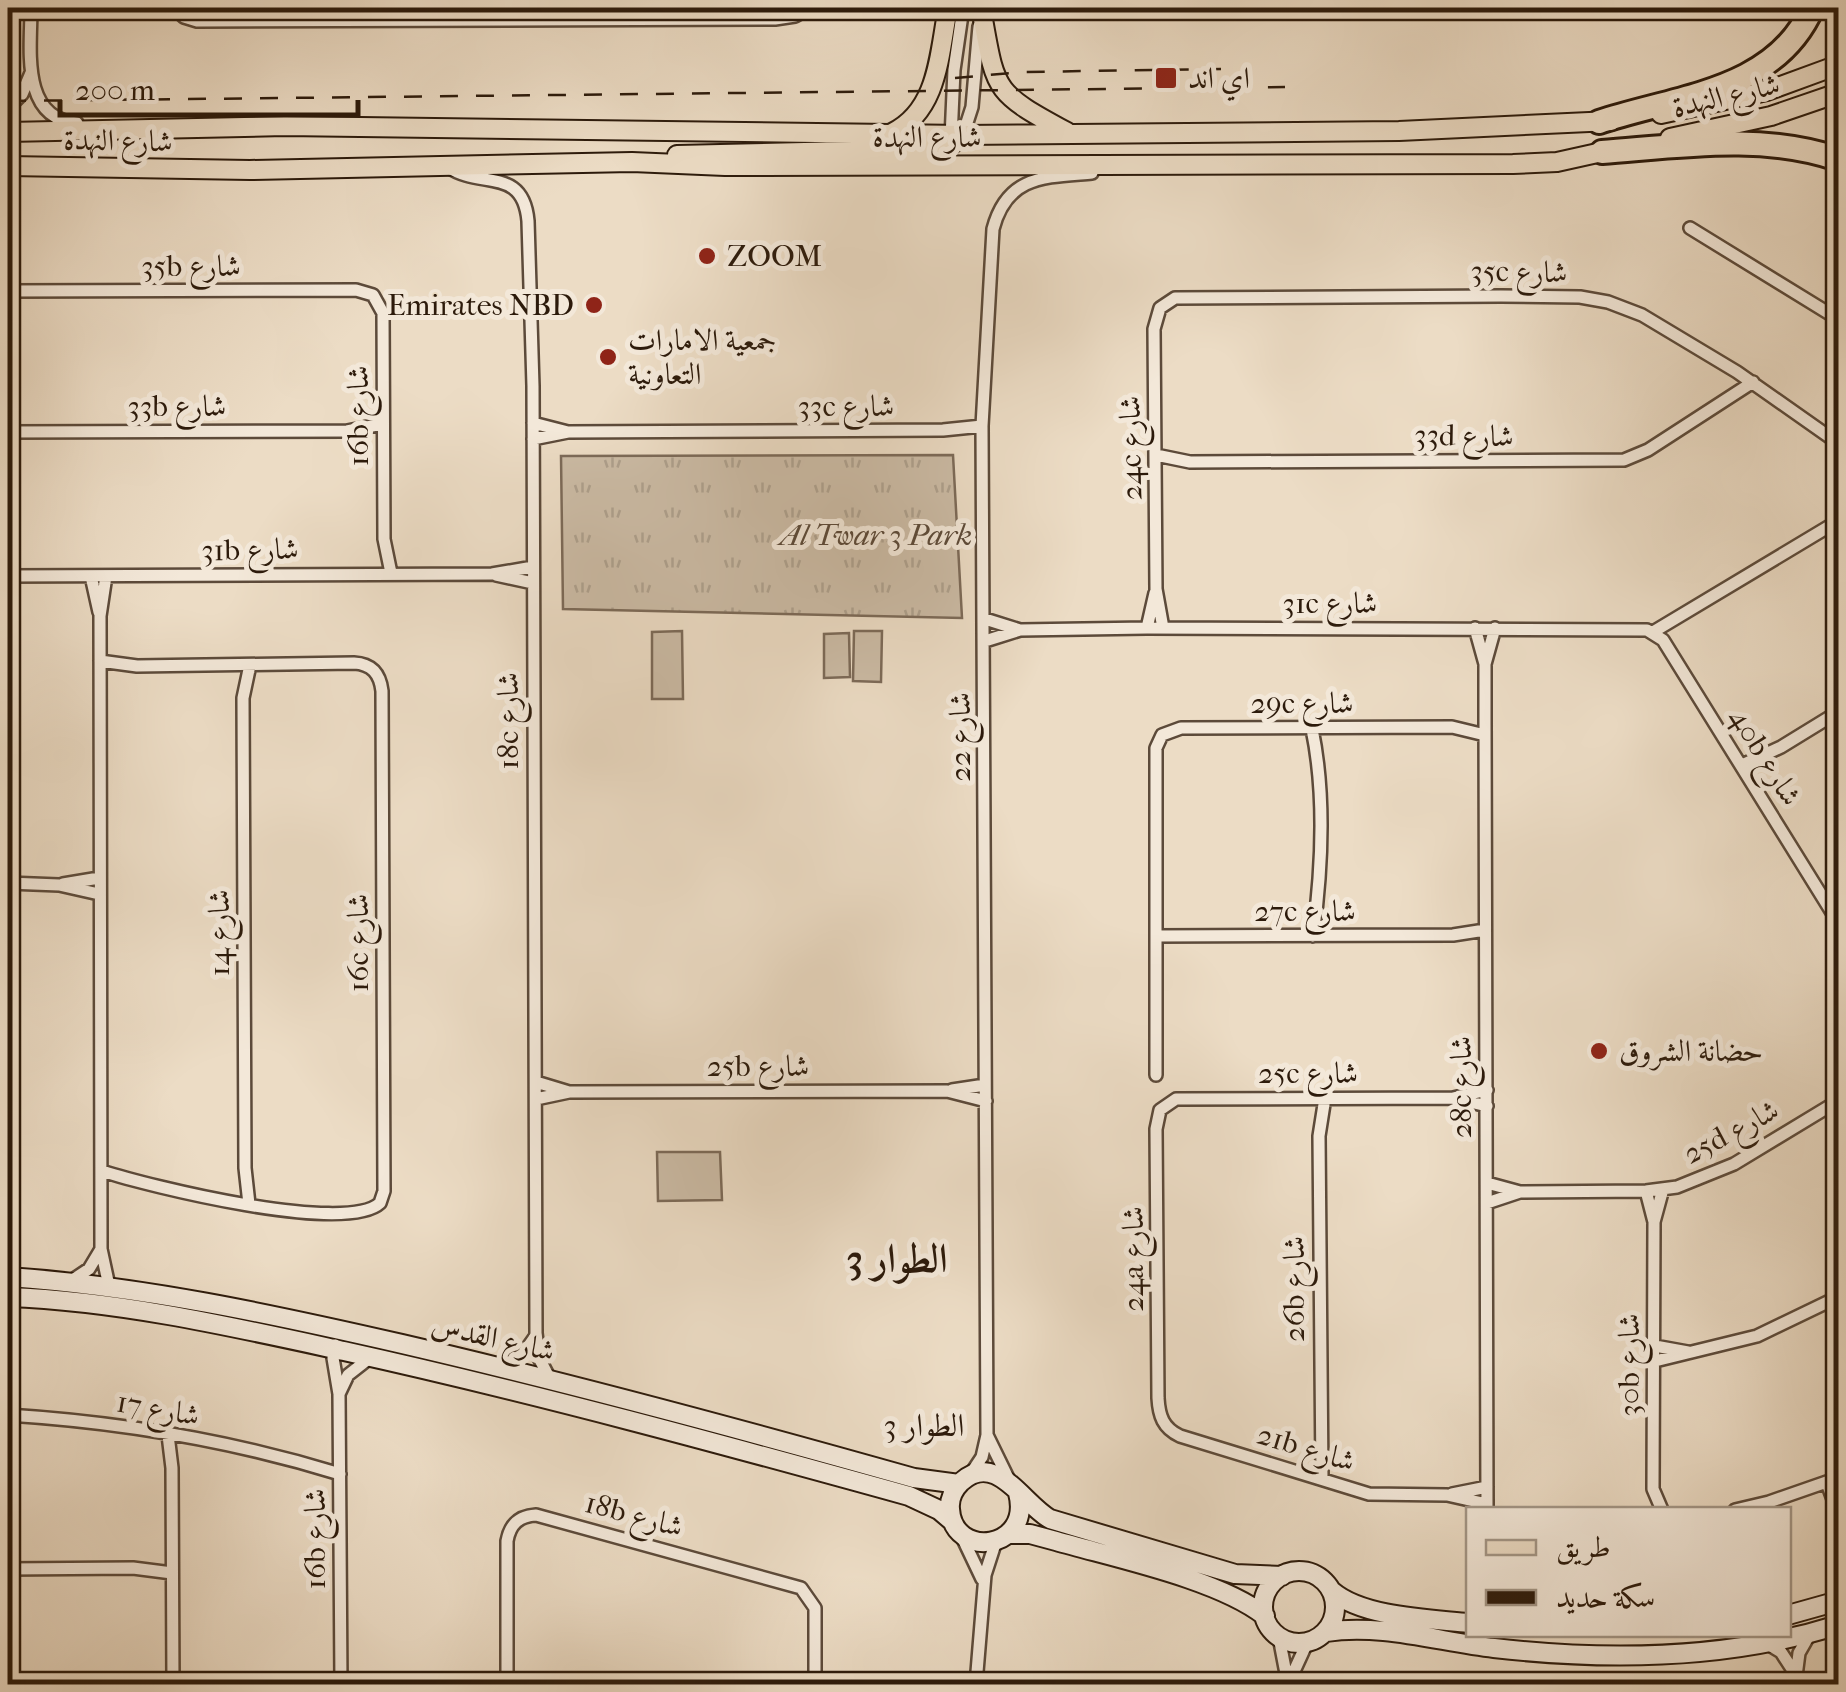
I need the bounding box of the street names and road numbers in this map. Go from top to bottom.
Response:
street label: شارع النهدة [1669,67,1785,132]
street label: شارع النهدة [872,120,982,162]
street label: شارع النهدة [63,123,173,166]
street label: 35b شارع [141,249,241,291]
street label: 35c شارع [1470,254,1568,297]
street label: 16b شارع [341,365,383,467]
street label: 33b شارع [128,389,226,431]
street label: 33c شارع [798,389,894,431]
street label: 24c شارع [1113,395,1156,501]
street label: 33d شارع [1414,418,1514,461]
street label: 31b شارع [201,532,299,575]
street label: 31c شارع [1283,586,1377,628]
street label: 18c شارع [491,672,533,770]
street label: 29c شارع [1251,686,1353,728]
street label: شارع 22 [943,692,985,782]
street label: 40b شارع [1715,702,1809,816]
street label: شارع 14 [202,890,244,976]
street label: 16c شارع [341,894,383,992]
street label: 27c شارع [1254,894,1356,936]
street label: 28c شارع [1444,1036,1486,1138]
street label: 25b شارع [707,1049,809,1091]
street label: 25c شارع [1258,1056,1358,1098]
street label: 25d شارع [1677,1092,1788,1178]
street label: 24a شارع [1116,1206,1158,1312]
street label: 26b شارع [1277,1236,1319,1342]
street label: شارع القدس [426,1307,558,1376]
street label: 30b شارع [1612,1313,1654,1417]
street label: شارع 17 [113,1384,202,1440]
street label: 21b شارع [1251,1417,1359,1486]
street label: 18b شارع [579,1485,687,1552]
street label: 16b شارع [298,1488,340,1590]

